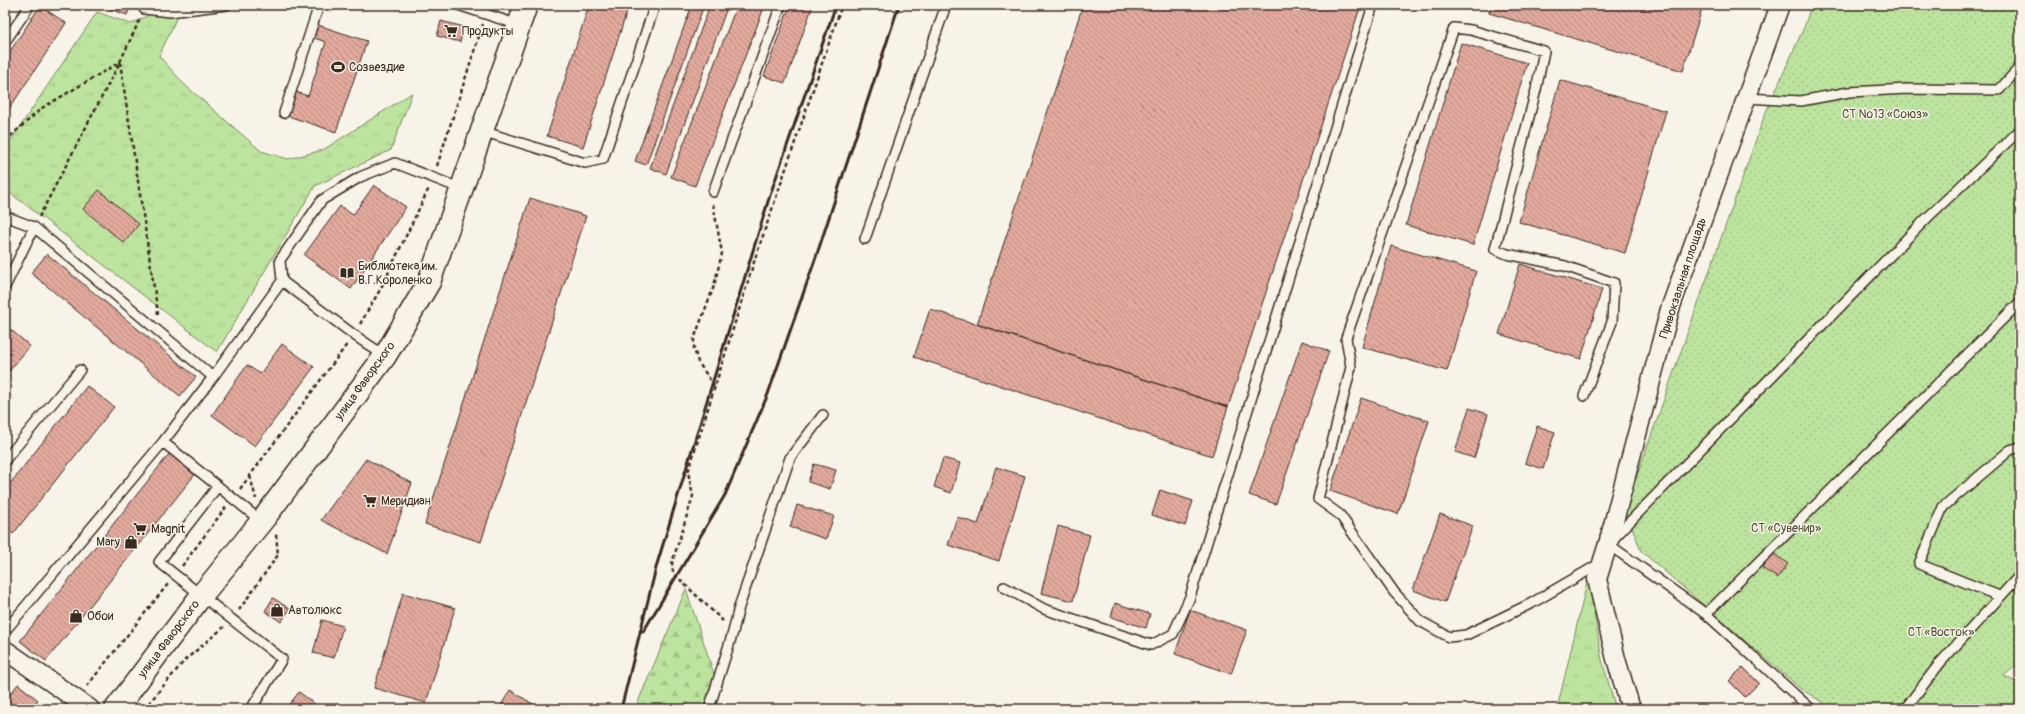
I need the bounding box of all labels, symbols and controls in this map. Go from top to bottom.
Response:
supermarket icon: Продукты [443,23,459,39]
place label: Продукты [462,24,514,39]
sports icon: Созвездие [330,59,346,75]
place label: Созвездие [349,60,405,75]
park label: СТ №13 «Союз» [1842,107,1928,122]
street label: Привокзальная площадь [1656,215,1710,341]
place label: Библиотека им. В.Г.Короленко [358,259,438,288]
library icon: Библиотека им. В.Г.Короленко [339,265,355,281]
street label: улица Фаворского [331,338,399,424]
supermarket icon: Меридиан [362,493,378,509]
place label: Меридиан [381,494,431,509]
supermarket icon: Magnit [132,521,148,537]
park label: СТ «Сувенир» [1751,521,1821,536]
place label: Magnit [151,522,185,537]
shop icon: Mary [123,534,139,550]
place label: Mary [96,535,120,550]
street label: улица Фаворского [134,597,203,682]
shop icon: Автолюкс [269,602,285,618]
place label: Автолюкс [288,603,342,618]
shop icon: Обои [68,608,84,624]
place label: Обои [87,609,114,624]
park label: СТ «Восток» [1908,625,1974,640]

